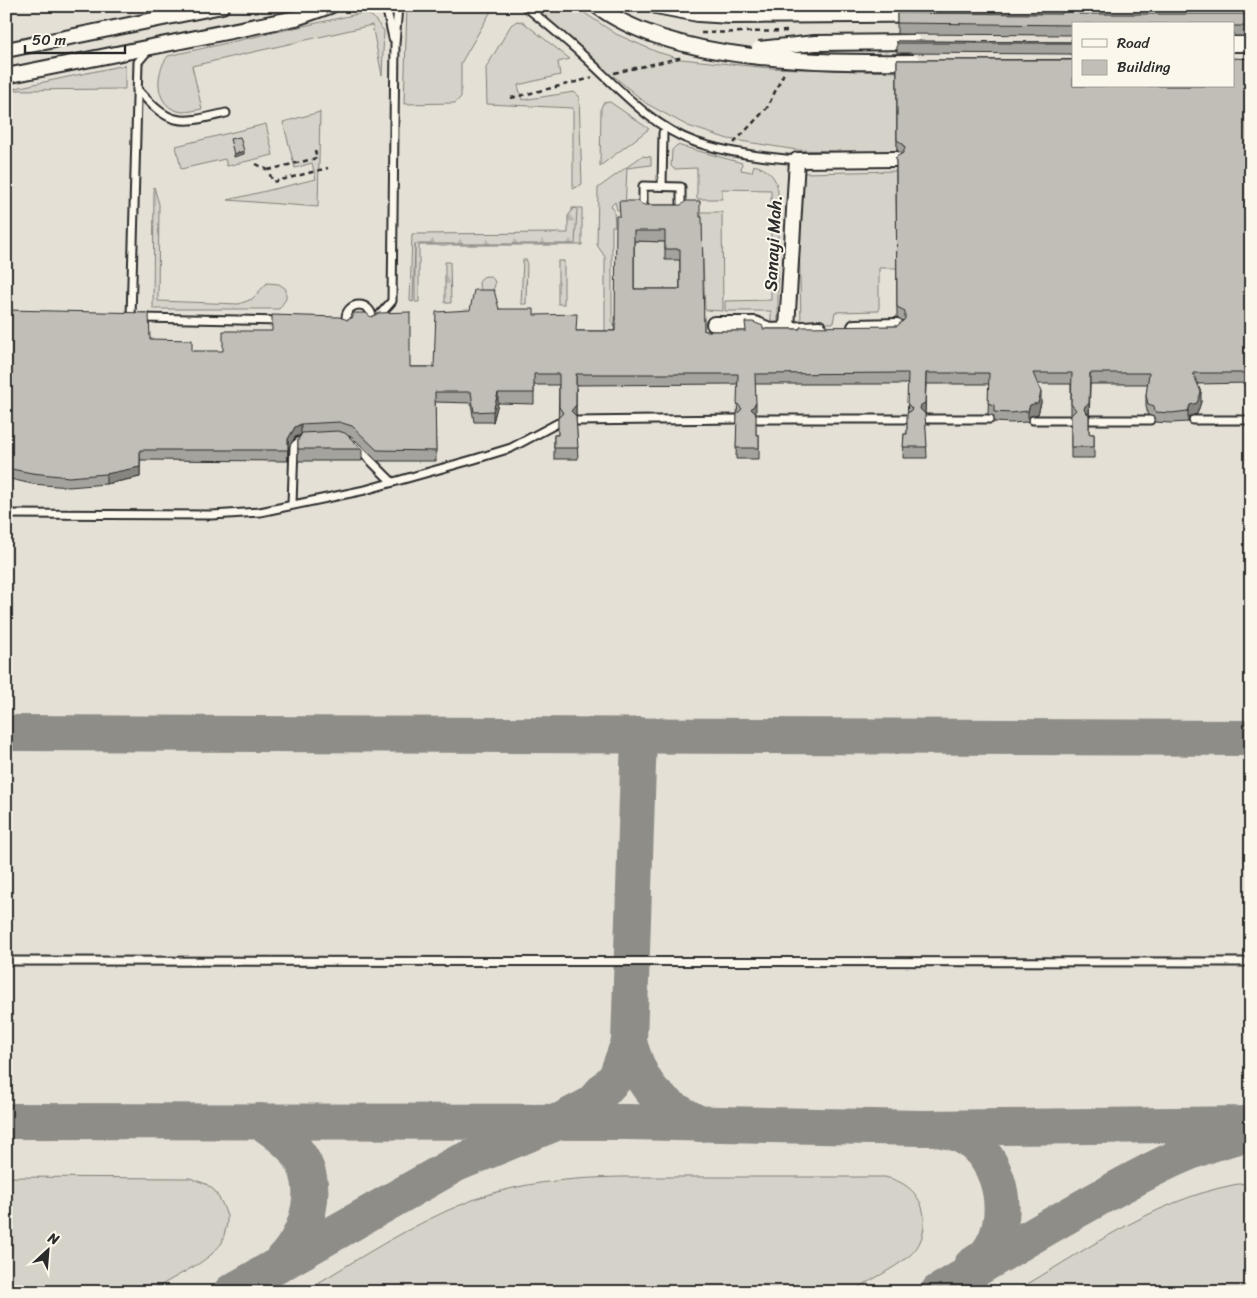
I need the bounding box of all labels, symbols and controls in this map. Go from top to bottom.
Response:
scale bar [25,22,125,54]
legend [1072,22,1234,88]
text: 50 m [32,27,67,53]
text: Road [1117,30,1150,56]
text: Building [1117,54,1171,80]
street label: Sanayi Mah. [754,194,792,292]
text: N [43,1225,64,1252]
north arrow [22,1226,72,1276]

